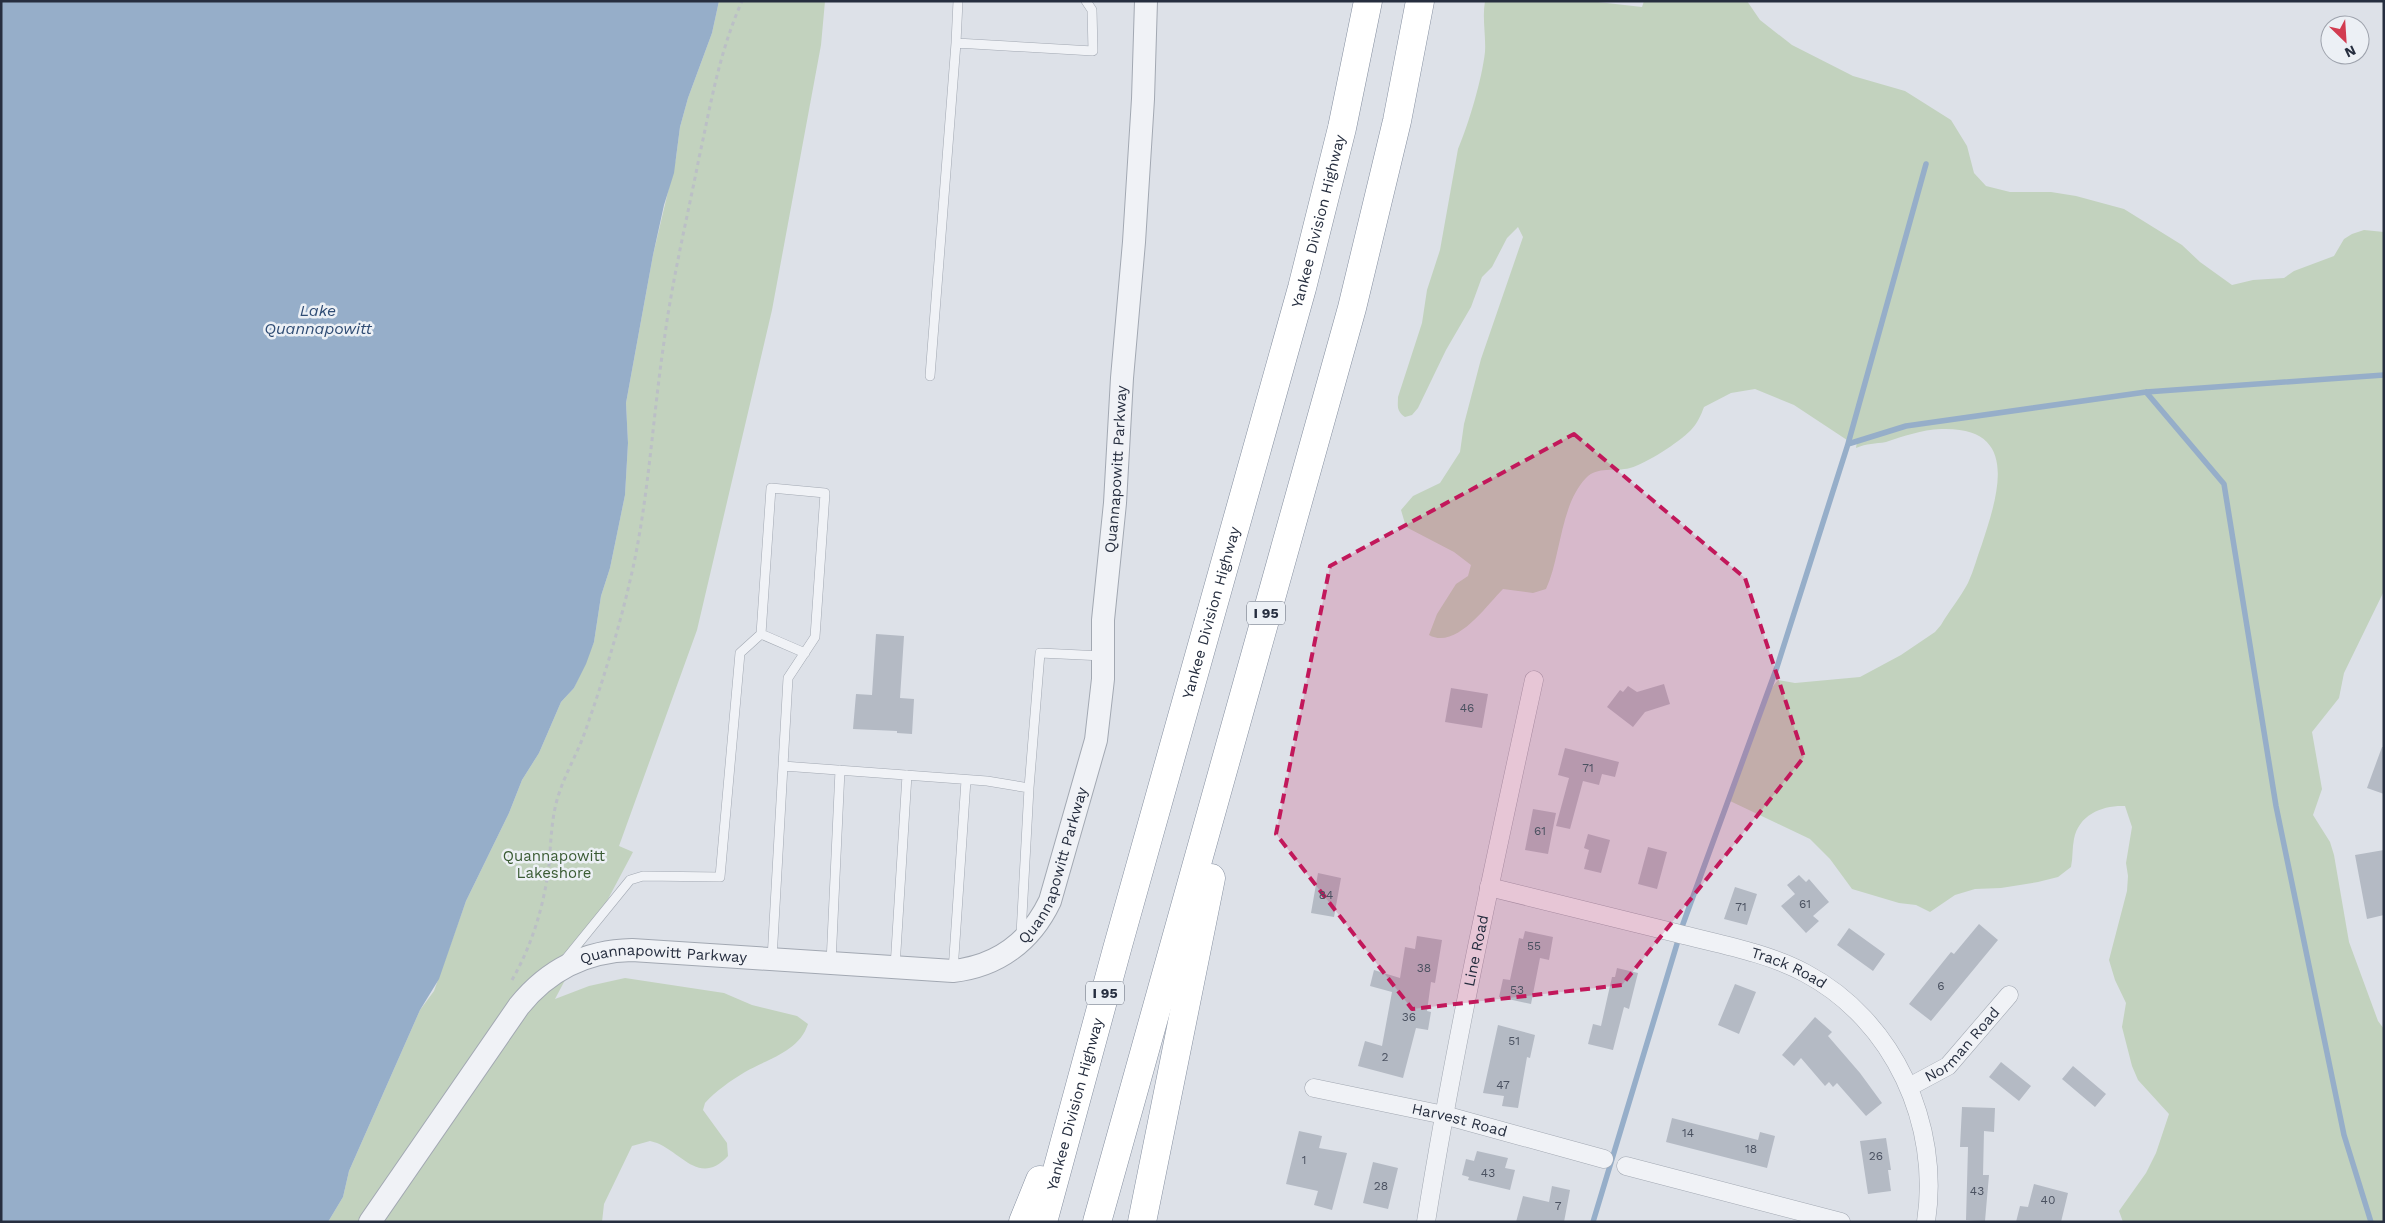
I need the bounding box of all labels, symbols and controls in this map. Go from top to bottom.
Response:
north arrow [2320,15,2370,65]
text: N [2342,42,2359,61]
street label: Yankee Division Highway [1288,133,1349,310]
water label: Lake Quannapowitt [264,301,372,338]
street label: Quannapowitt Parkway [1101,385,1131,554]
street label: Yankee Division Highway [1178,524,1244,701]
road number: I 95 [1247,602,1285,624]
house number: 46 [1460,701,1474,715]
house number: 71 [1582,761,1594,775]
street label: Quannapowitt Parkway [1015,785,1091,948]
house number: 61 [1534,824,1546,838]
park label: Quannapowitt Lakeshore [503,847,606,882]
house number: 84 [1319,888,1333,902]
house number: 61 [1799,897,1811,911]
house number: 71 [1735,900,1747,914]
street label: Line Road [1460,913,1492,988]
house number: 55 [1527,939,1541,953]
street label: Quannapowitt Parkway [577,941,748,968]
street label: Track Road [1749,943,1830,993]
house number: 38 [1417,961,1431,975]
house number: 6 [1937,979,1945,993]
road number: I 95 [1086,981,1124,1004]
house number: 53 [1510,983,1524,997]
street label: Norman Road [1922,1004,2003,1086]
house number: 36 [1402,1010,1416,1024]
street label: Yankee Division Highway [1043,1016,1107,1193]
house number: 51 [1508,1034,1520,1048]
house number: 2 [1382,1050,1389,1064]
house number: 47 [1496,1078,1510,1092]
street label: Harvest Road [1410,1100,1509,1141]
house number: 14 [1682,1126,1694,1140]
house number: 18 [1745,1142,1757,1156]
house number: 26 [1869,1149,1883,1163]
house number: 1 [1302,1153,1306,1167]
house number: 43 [1481,1166,1495,1180]
house number: 28 [1374,1179,1388,1193]
house number: 43 [1970,1184,1984,1198]
house number: 40 [2041,1193,2055,1207]
house number: 7 [1555,1199,1562,1213]

